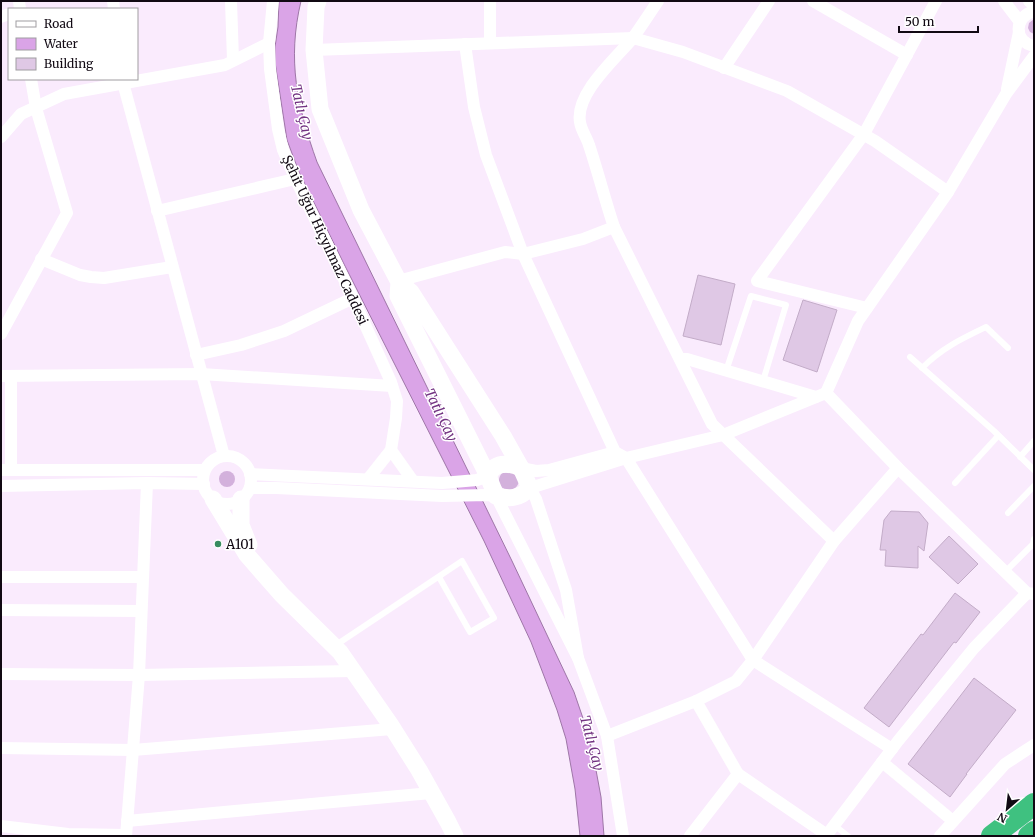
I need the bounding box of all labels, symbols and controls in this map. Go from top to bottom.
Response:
legend [8,8,138,80]
scale bar [899,8,978,34]
text: 50 m [905,14,934,29]
text: Road [44,16,73,31]
text: Water [43,36,79,51]
text: Building [44,56,94,71]
water label: Tatlı Çay [287,82,317,142]
street label: Şehit Uğur Hiçyılmaz Caddesi [278,152,372,328]
water label: Tatlı Çay [421,386,462,445]
place label: A101 [225,536,254,553]
marker: A101 [213,539,223,549]
water label: Tatlı Çay [576,713,608,773]
north arrow [987,789,1027,829]
text: N [995,809,1009,826]

